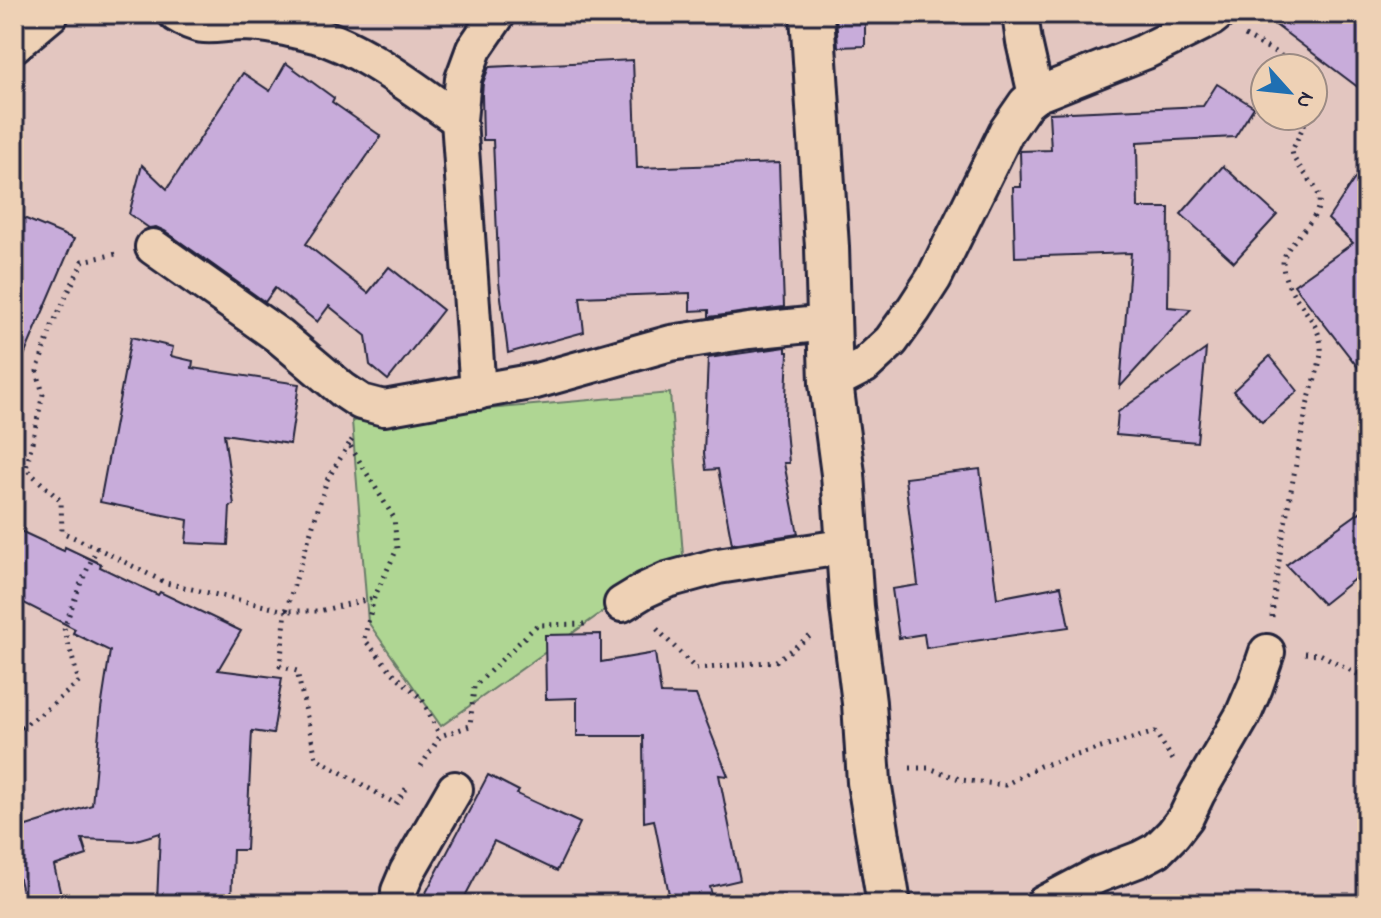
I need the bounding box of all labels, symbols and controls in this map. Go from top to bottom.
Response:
north arrow [1249,52,1329,132]
text: N [1287,86,1322,114]

